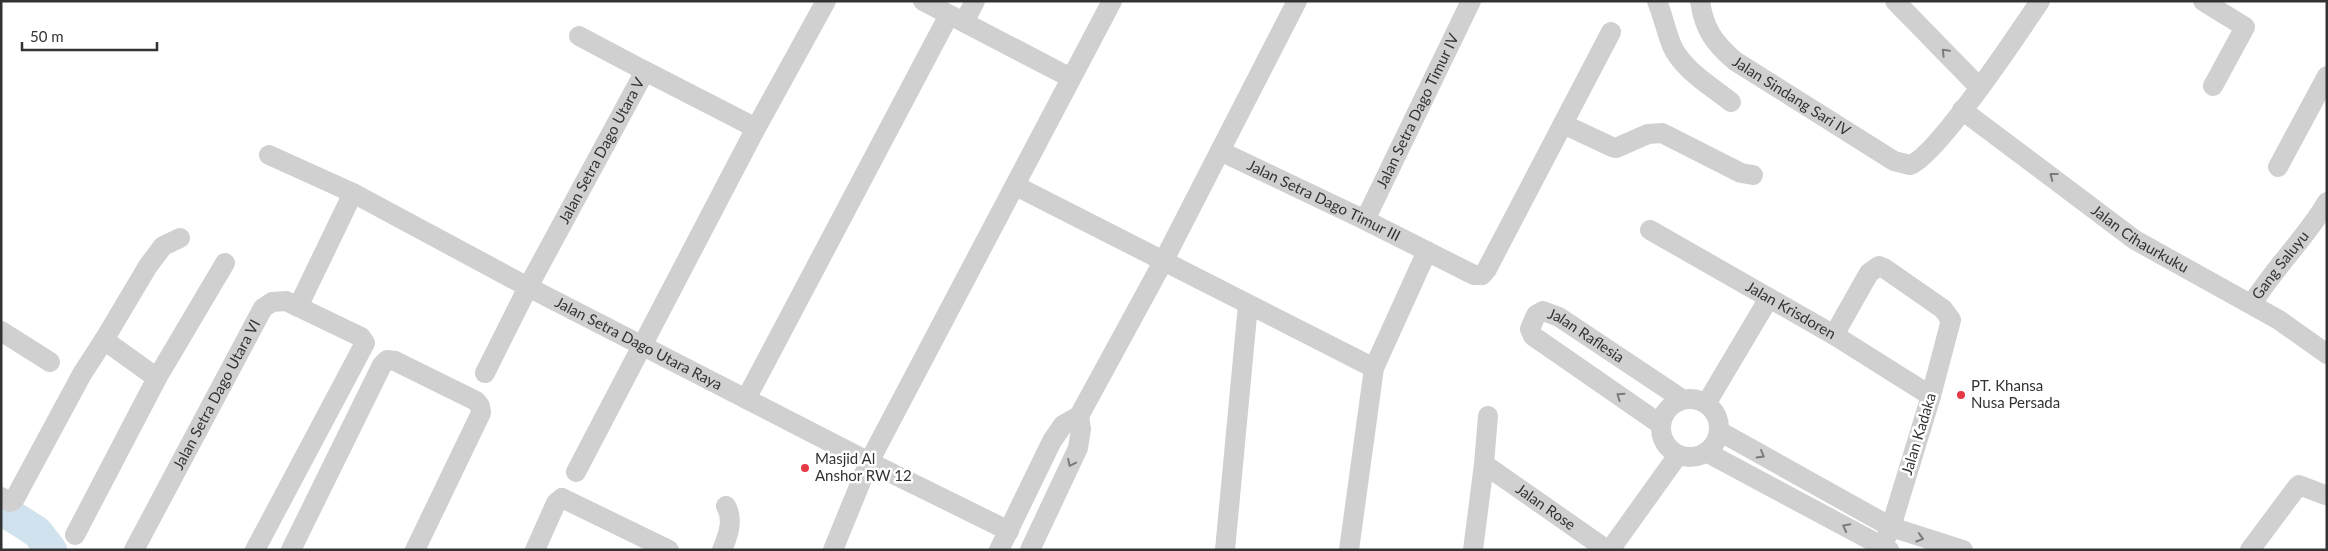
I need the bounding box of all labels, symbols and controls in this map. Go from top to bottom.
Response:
scale bar [22,20,158,52]
text: 50 m [30,27,64,45]
street label: Jalan Setra Dago Timur IV [1372,30,1462,191]
one-way arrow [1942,49,1951,58]
street label: Jalan Sindang Sari IV [1730,52,1855,140]
street label: Jalan Setra Dago Utara V [554,73,648,227]
street label: Jalan Setra Dago Timur III [1245,155,1404,244]
one-way arrow [2050,174,2059,182]
street label: Jalan Cihaurkuku [2088,201,2192,276]
street label: Gang Saluyu [2247,227,2312,303]
street label: Jalan Krisdoren [1743,277,1839,342]
street label: Jalan Setra Dago Utara Raya [552,292,726,393]
street label: Jalan Raflesia [1546,304,1628,366]
street label: Jalan Setra Dago Utara VI [169,316,263,472]
place label: PT. Khansa Nusa Persada [1971,376,2060,411]
marker: PT. Khansa Nusa Persada [1955,389,1967,401]
street label: Jalan Kadaka [1897,390,1939,477]
one-way arrow [1616,393,1626,402]
place label: Masjid Al Anshor RW 12 [815,449,912,484]
one-way arrow [1756,449,1765,459]
one-way arrow [1066,458,1077,467]
marker: Masjid Al Anshor RW 12 [799,462,811,474]
street label: Jalan Rose [1513,479,1579,533]
one-way arrow [1842,523,1851,533]
one-way arrow [1916,532,1924,542]

